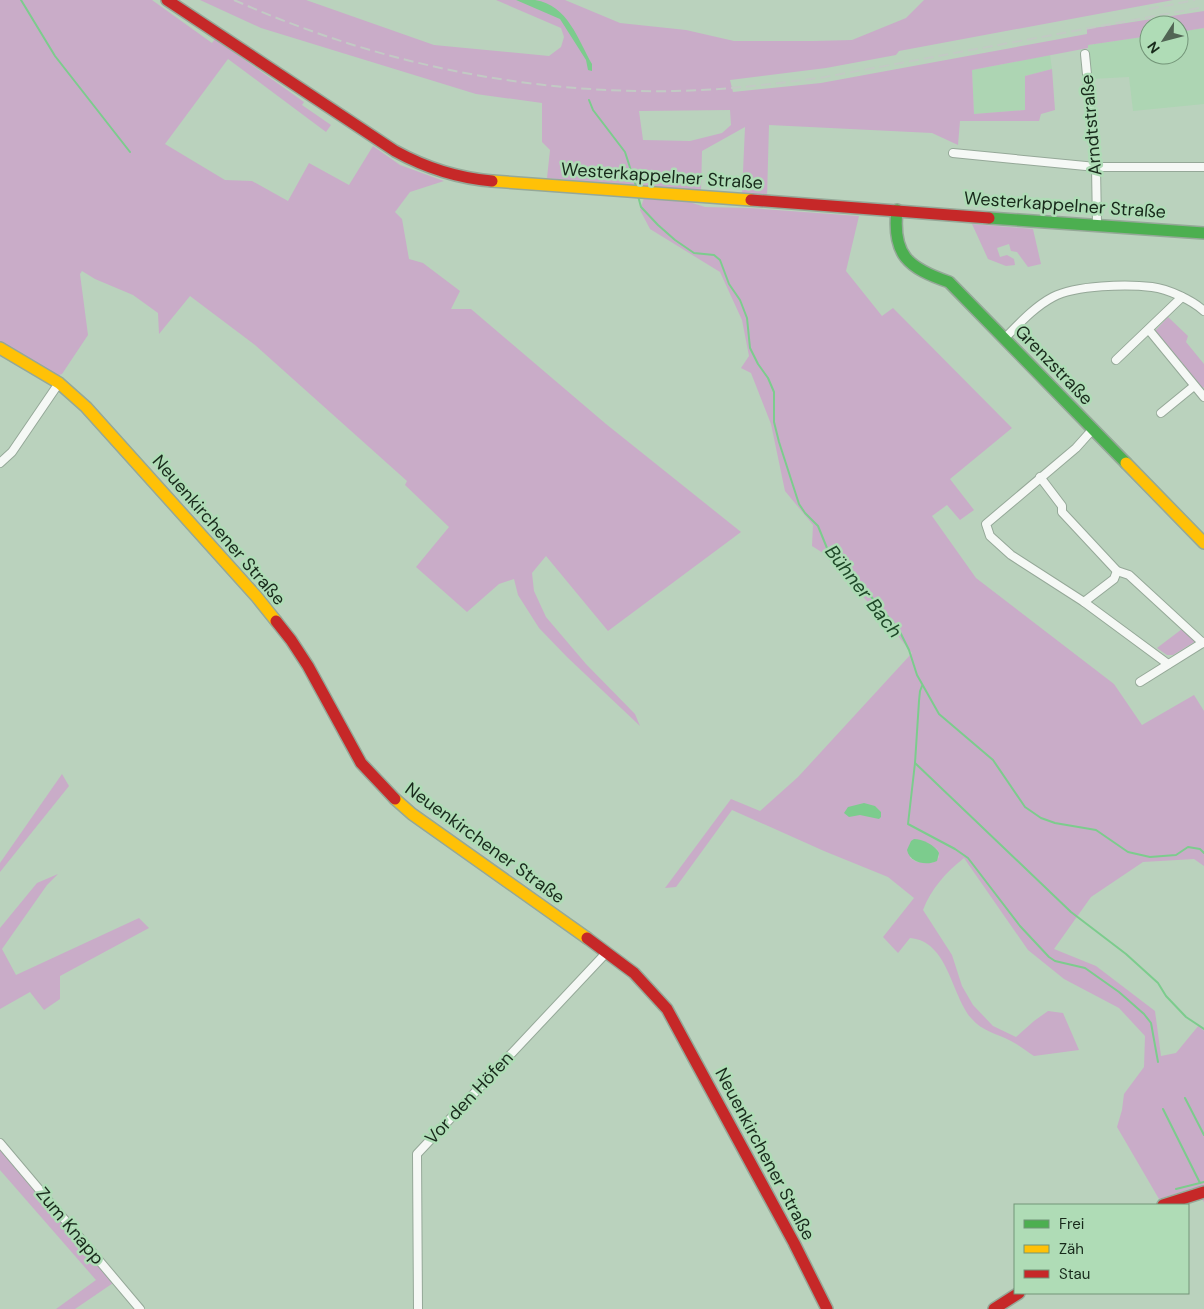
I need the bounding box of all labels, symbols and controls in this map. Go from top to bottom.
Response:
north arrow [1139,15,1189,65]
text: N [1143,38,1164,57]
street label: Arndtstraße [1075,73,1107,177]
street label: Westerkappelner Straße [560,157,764,195]
street label: Westerkappelner Straße [963,186,1167,224]
street label: Grenzstraße [1010,320,1098,410]
street label: Neuenkirchener Straße [147,450,291,610]
water label: Bühner Bach [819,540,908,643]
street label: Neuenkirchener Straße [400,777,570,909]
street label: Vor den Höfen [420,1046,518,1150]
street label: Neuenkirchener Straße [709,1064,821,1244]
street label: Zum Knapp [31,1182,109,1270]
legend [1014,1204,1189,1294]
text: Frei [1059,1214,1084,1234]
text: Zäh [1059,1239,1084,1259]
text: Stau [1059,1264,1090,1284]

